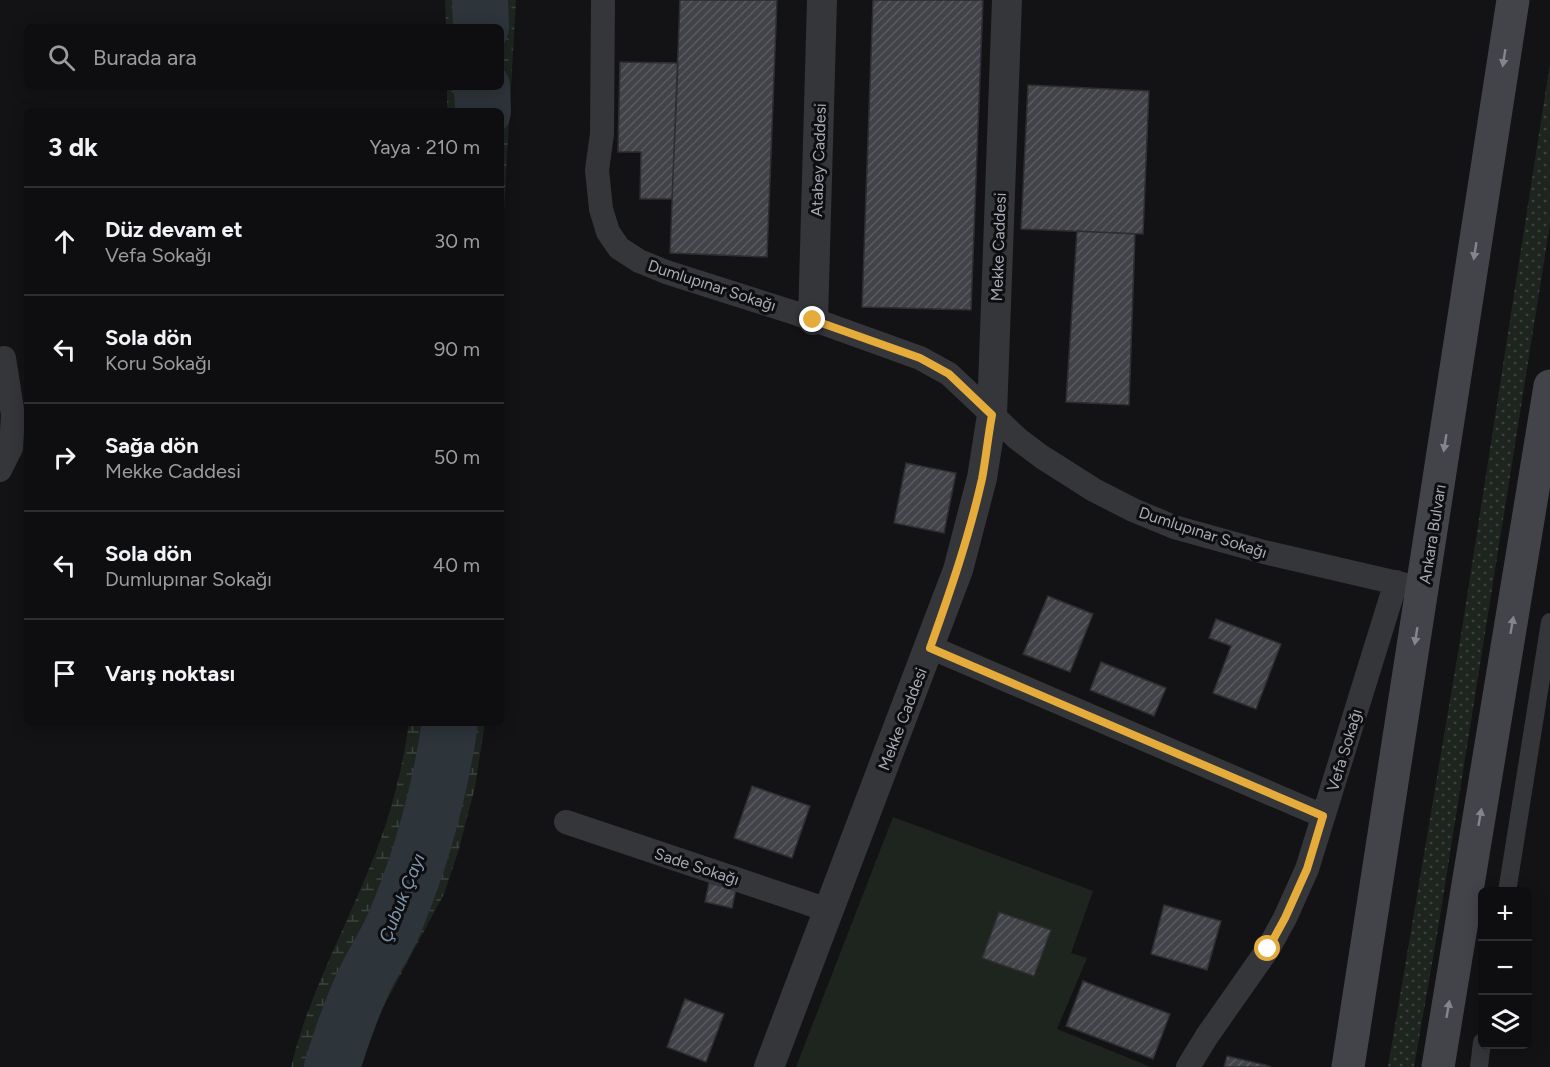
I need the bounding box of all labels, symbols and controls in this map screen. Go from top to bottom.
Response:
search box [24,24,504,90]
icon: search [45,41,78,74]
text: Burada ara [93,44,197,71]
one-way arrow [1500,48,1509,67]
street label: Atabey Caddesi [807,103,830,217]
text: 3 dk [48,131,98,163]
text: Yaya · 210 m [369,135,480,159]
street label: Mekke Caddesi [987,192,1010,302]
text: Düz devam et [105,216,242,243]
icon: ahead [48,225,81,258]
text: 30 m [434,229,480,253]
one-way arrow [1470,241,1479,260]
text: Vefa Sokağı [105,243,211,267]
street label: Dumlupınar Sokağı [645,256,778,315]
route end [799,306,825,332]
text: Sola dön [105,324,192,351]
icon: left [48,333,81,366]
text: 90 m [434,337,480,361]
text: Koru Sokağı [105,351,211,375]
text: Sağa dön [105,432,199,459]
one-way arrow [1441,434,1450,453]
icon: right [48,441,81,474]
text: 50 m [434,445,480,469]
text: Mekke Caddesi [105,459,241,483]
street label: Ankara Bulvarı [1415,483,1450,585]
street label: Dumlupınar Sokağı [1136,503,1269,562]
text: Sola dön [105,540,192,567]
icon: left [48,549,81,582]
text: 40 m [433,553,480,577]
text: Dumlupınar Sokağı [105,567,272,591]
one-way arrow [1508,615,1517,634]
one-way arrow [1411,627,1420,646]
icon: arrive [48,657,81,690]
text: Varış noktası [105,660,235,687]
street label: Mekke Caddesi [874,665,931,773]
street label: Vefa Sokağı [1323,707,1366,794]
one-way arrow [1476,807,1485,826]
street label: Sade Sokağı [652,844,742,889]
water label: Çubuk Çayı [374,850,430,946]
map controls [1478,887,1532,1049]
button: + [1478,887,1532,941]
route start [1254,935,1280,961]
button: − [1478,941,1532,995]
button: layers [1478,995,1532,1049]
one-way arrow [1444,1000,1453,1019]

